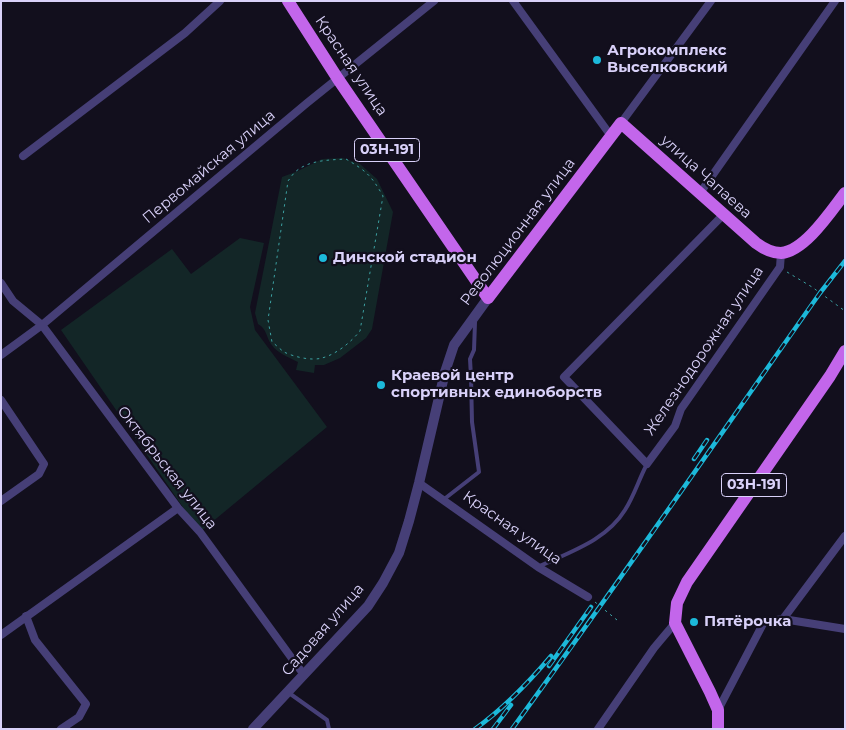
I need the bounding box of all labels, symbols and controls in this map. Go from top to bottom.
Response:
street label: Красная улица [311,13,391,119]
place label: Агрокомплекс Выселковский [607,42,728,77]
marker: Агрокомплекс Выселковский [591,54,603,66]
street label: Первомайская улица [139,106,279,228]
street label: улица Чапаева [657,131,755,223]
road number: 03Н-191 [354,138,420,162]
street label: Революционная улица [457,155,579,309]
place label: Динской стадион [333,249,477,267]
marker: Динской стадион [317,252,329,264]
street label: Железнодорожная улица [641,263,767,439]
place label: Краевой центр спортивных единоборств [391,367,602,402]
marker: Краевой центр спортивных единоборств [375,379,387,391]
street label: Октябрьская улица [113,403,221,533]
road number: 03Н-191 [722,474,786,496]
street label: Красная улица [459,487,565,569]
street label: Садовая улица [278,580,368,680]
place label: Пятёрочка [704,613,791,631]
marker: Пятёрочка [688,616,700,628]

